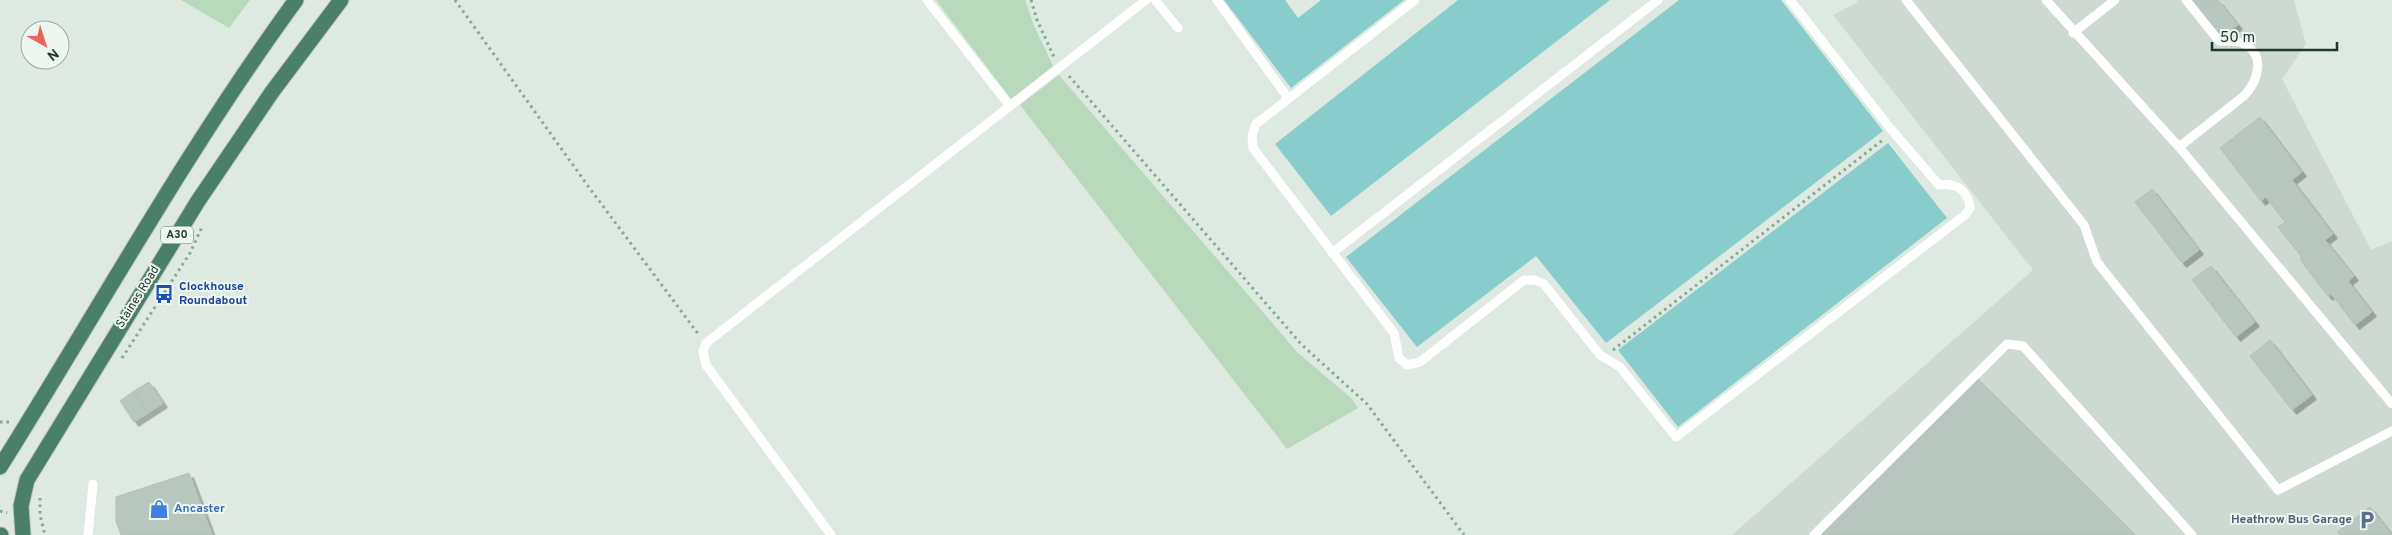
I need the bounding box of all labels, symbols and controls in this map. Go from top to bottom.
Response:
north arrow [20,20,70,70]
scale bar [2212,20,2337,52]
text: 50 m [2220,29,2255,48]
text: N [43,44,61,64]
road number: A30 [161,226,193,244]
street label: Staines Road [113,263,163,331]
place label: Clockhouse Roundabout [179,279,247,309]
bus stop icon: Clockhouse Roundabout [153,283,175,305]
shop icon: Ancaster [148,498,170,520]
place label: Ancaster [174,501,225,517]
parking icon: Heathrow Bus Garage [2356,509,2378,531]
place label: Heathrow Bus Garage [2231,512,2352,528]

